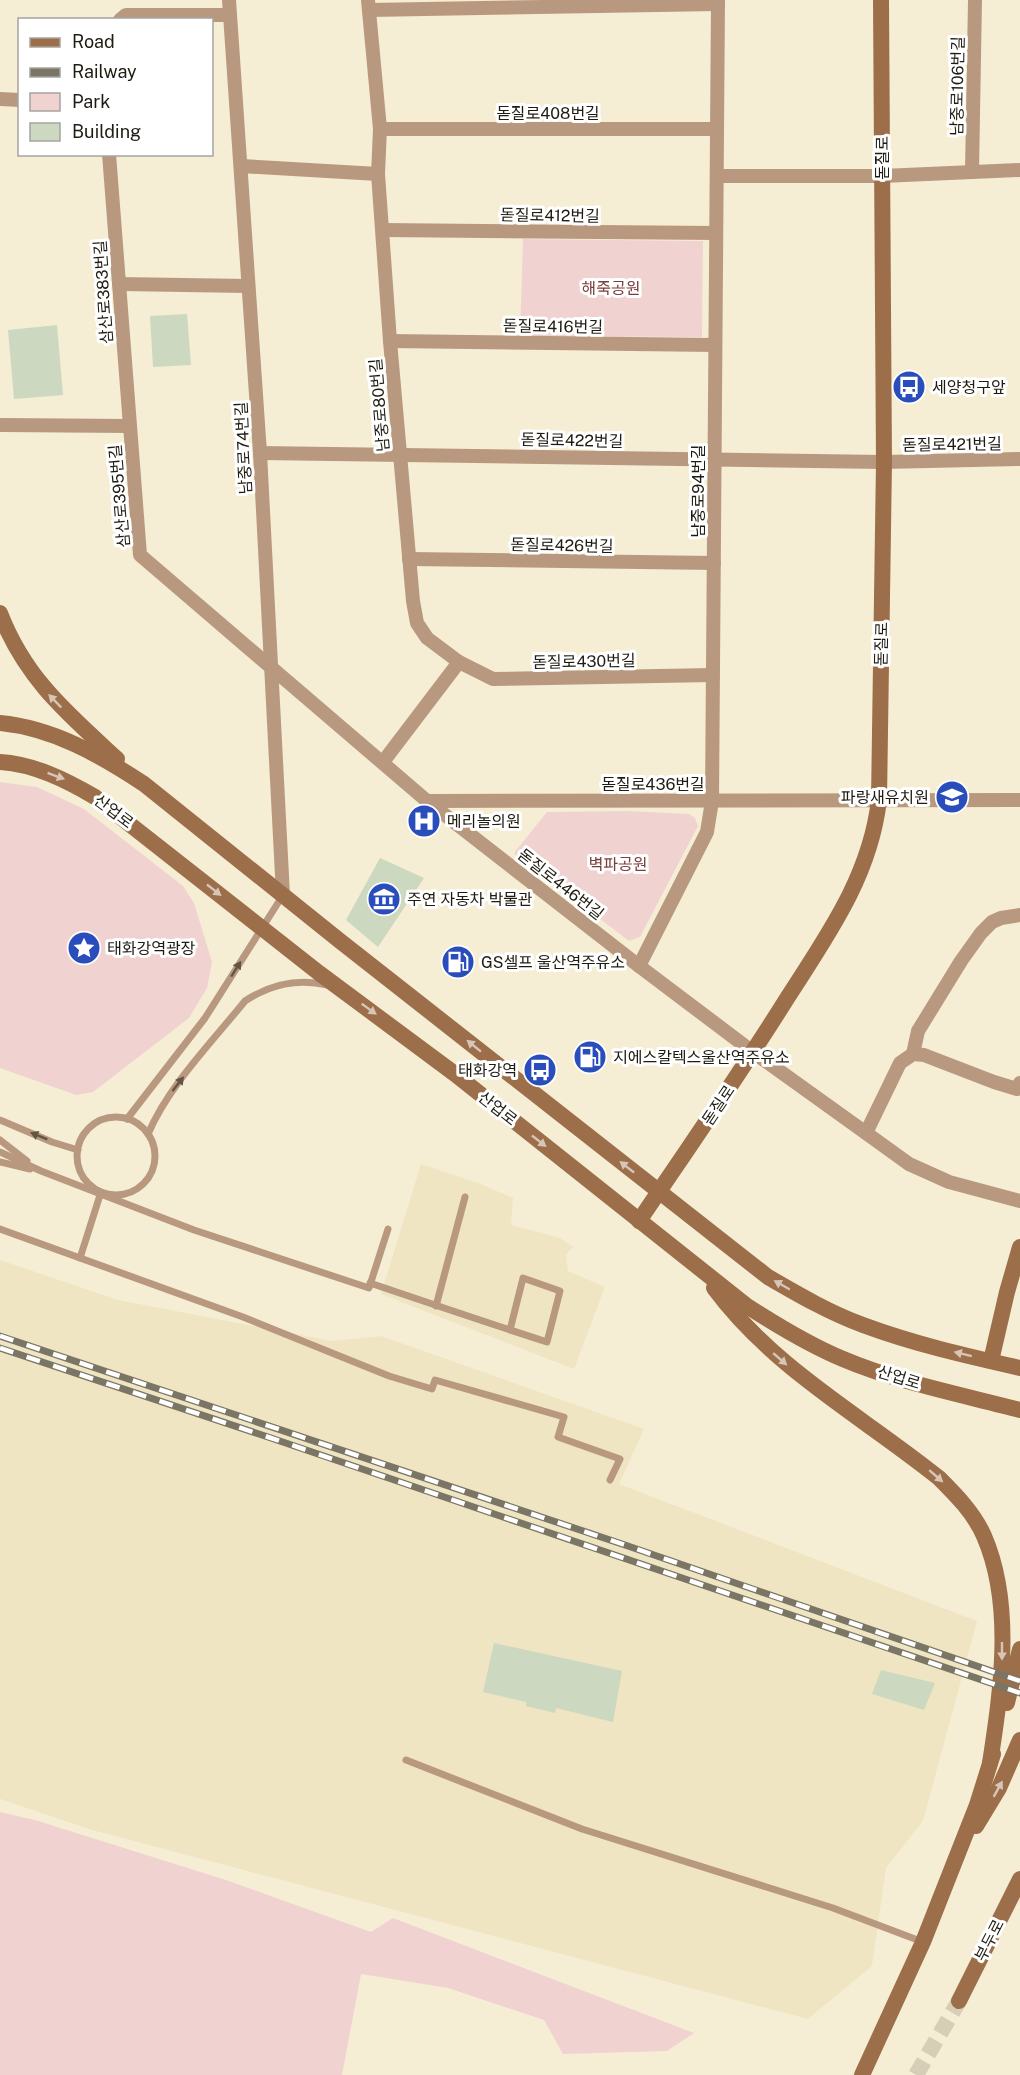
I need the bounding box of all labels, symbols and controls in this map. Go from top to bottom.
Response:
legend [18,18,213,156]
text: Road [72,31,115,52]
street label: 남중로106번길 [947,36,968,136]
text: Railway [72,61,137,82]
text: Park [72,91,110,112]
street label: 돋질로408번길 [496,104,600,123]
text: Building [72,121,141,142]
street label: 돋질로 [873,136,892,180]
street label: 돋질로412번길 [500,205,600,226]
street label: 삼산로383번길 [90,239,117,344]
park label: 해죽공원 [582,279,640,298]
street label: 돋질로416번길 [503,316,603,337]
street label: 남중로80번길 [366,357,393,452]
bus stop icon: 세양청구앞 [891,369,927,405]
place label: 세양청구앞 [932,378,1006,397]
street label: 남중로74번길 [232,401,255,495]
street label: 돋질로422번길 [520,430,624,451]
street label: 돋질로421번길 [902,434,1002,455]
street label: 삼산로395번길 [106,443,133,549]
street label: 남중로94번길 [689,444,708,538]
street label: 돋질로426번길 [510,535,614,556]
street label: 돋질로 [872,621,891,666]
street label: 돋질로430번길 [532,651,636,672]
one-way arrow [48,693,62,708]
one-way arrow [48,772,66,782]
street label: 돋질로436번길 [601,775,705,794]
school or university icon: 파랑새유치원 [934,779,970,815]
place label: 파랑새유치원 [841,788,929,807]
street label: 산업로 [90,791,137,832]
hospital icon: 메리놀의원 [406,803,442,839]
place label: 메리놀의원 [447,812,521,831]
street label: 돋질로446번길 [514,845,607,924]
park label: 벽파공원 [589,855,647,874]
museum icon: 주연 자동차 박물관 [366,881,402,917]
one-way arrow [206,883,222,896]
place label: 주연 자동차 박물관 [407,890,533,909]
place icon: 태화강역광장 [66,930,102,966]
place label: 태화강역광장 [107,939,196,958]
fuel station icon: GS셀프 울산역주유소 [440,944,476,980]
place label: GS셀프 울산역주유소 [481,953,625,972]
one-way arrow [230,961,241,977]
one-way arrow [360,1003,376,1015]
fuel station icon: 지에스칼텍스울산역주유소 [572,1039,608,1075]
one-way arrow [466,1040,482,1053]
place label: 지에스칼텍스울산역주유소 [613,1048,790,1067]
bus stop icon: 태화강역 [522,1052,558,1088]
place label: 태화강역 [458,1061,517,1080]
one-way arrow [172,1076,185,1092]
street label: 돋질로 [698,1081,739,1129]
street label: 산업로 [474,1087,521,1130]
one-way arrow [29,1131,47,1141]
one-way arrow [532,1135,547,1147]
one-way arrow [620,1161,635,1173]
one-way arrow [773,1280,790,1290]
one-way arrow [954,1349,972,1359]
one-way arrow [772,1352,788,1365]
street label: 산업로 [875,1362,923,1393]
one-way arrow [928,1469,943,1482]
one-way arrow [997,1642,1007,1661]
one-way arrow [993,1781,1003,1798]
street label: 부두로 [971,1916,1008,1964]

